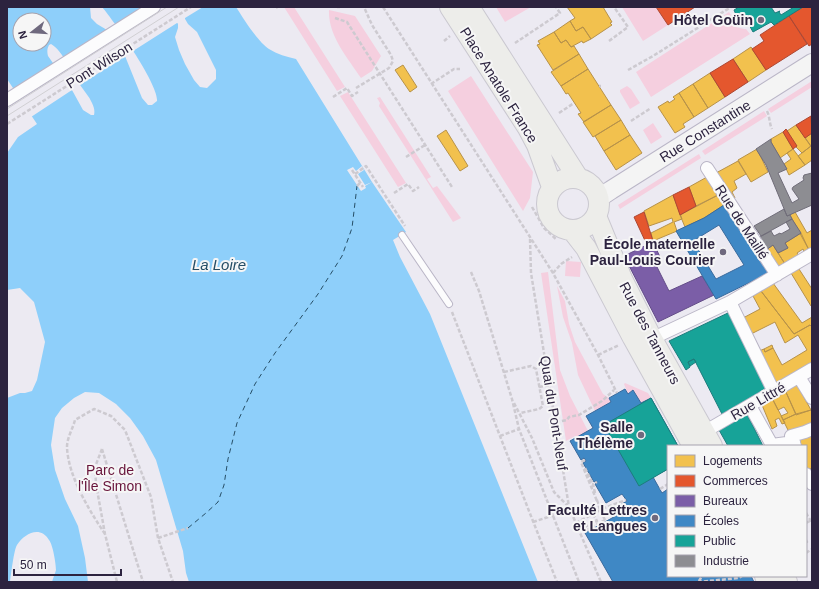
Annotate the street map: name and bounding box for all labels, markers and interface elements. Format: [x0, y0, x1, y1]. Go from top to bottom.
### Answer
north arrow [12, 12, 52, 52]
place label: Hôtel Goüin [674, 12, 753, 28]
marker: Hôtel Goüin [756, 15, 766, 25]
street label: Place Anatole France [457, 24, 541, 146]
text: N [16, 29, 29, 40]
street label: Pont Wilson [63, 38, 135, 92]
street label: Rue Constantine [657, 96, 754, 165]
street label: Rue de Maillé [712, 182, 772, 262]
place label: École maternelle Paul-Louis Courier [590, 236, 716, 268]
marker: École maternelle Paul-Louis Courier [718, 247, 728, 257]
water label: La Loire [192, 256, 246, 273]
street label: Rue des Tanneurs [616, 279, 684, 387]
street label: Quai du Pont-Neuf [537, 354, 571, 472]
street label: Rue Littré [728, 379, 788, 423]
place label: Salle Thélème [576, 419, 633, 451]
marker: Salle Thélème [636, 430, 646, 440]
legend [667, 445, 807, 577]
text: Logements [703, 454, 762, 468]
park label: Parc de l'Île Simon [78, 462, 142, 494]
text: Commerces [703, 474, 768, 488]
text: Bureaux [703, 494, 748, 508]
place label: Faculté Lettres et Langues [547, 502, 647, 534]
marker: Faculté Lettres et Langues [650, 513, 660, 523]
text: Écoles [703, 513, 739, 528]
text: Public [703, 534, 736, 548]
scale bar [14, 551, 121, 577]
text: Industrie [703, 554, 749, 568]
text: 50 m [20, 558, 47, 572]

